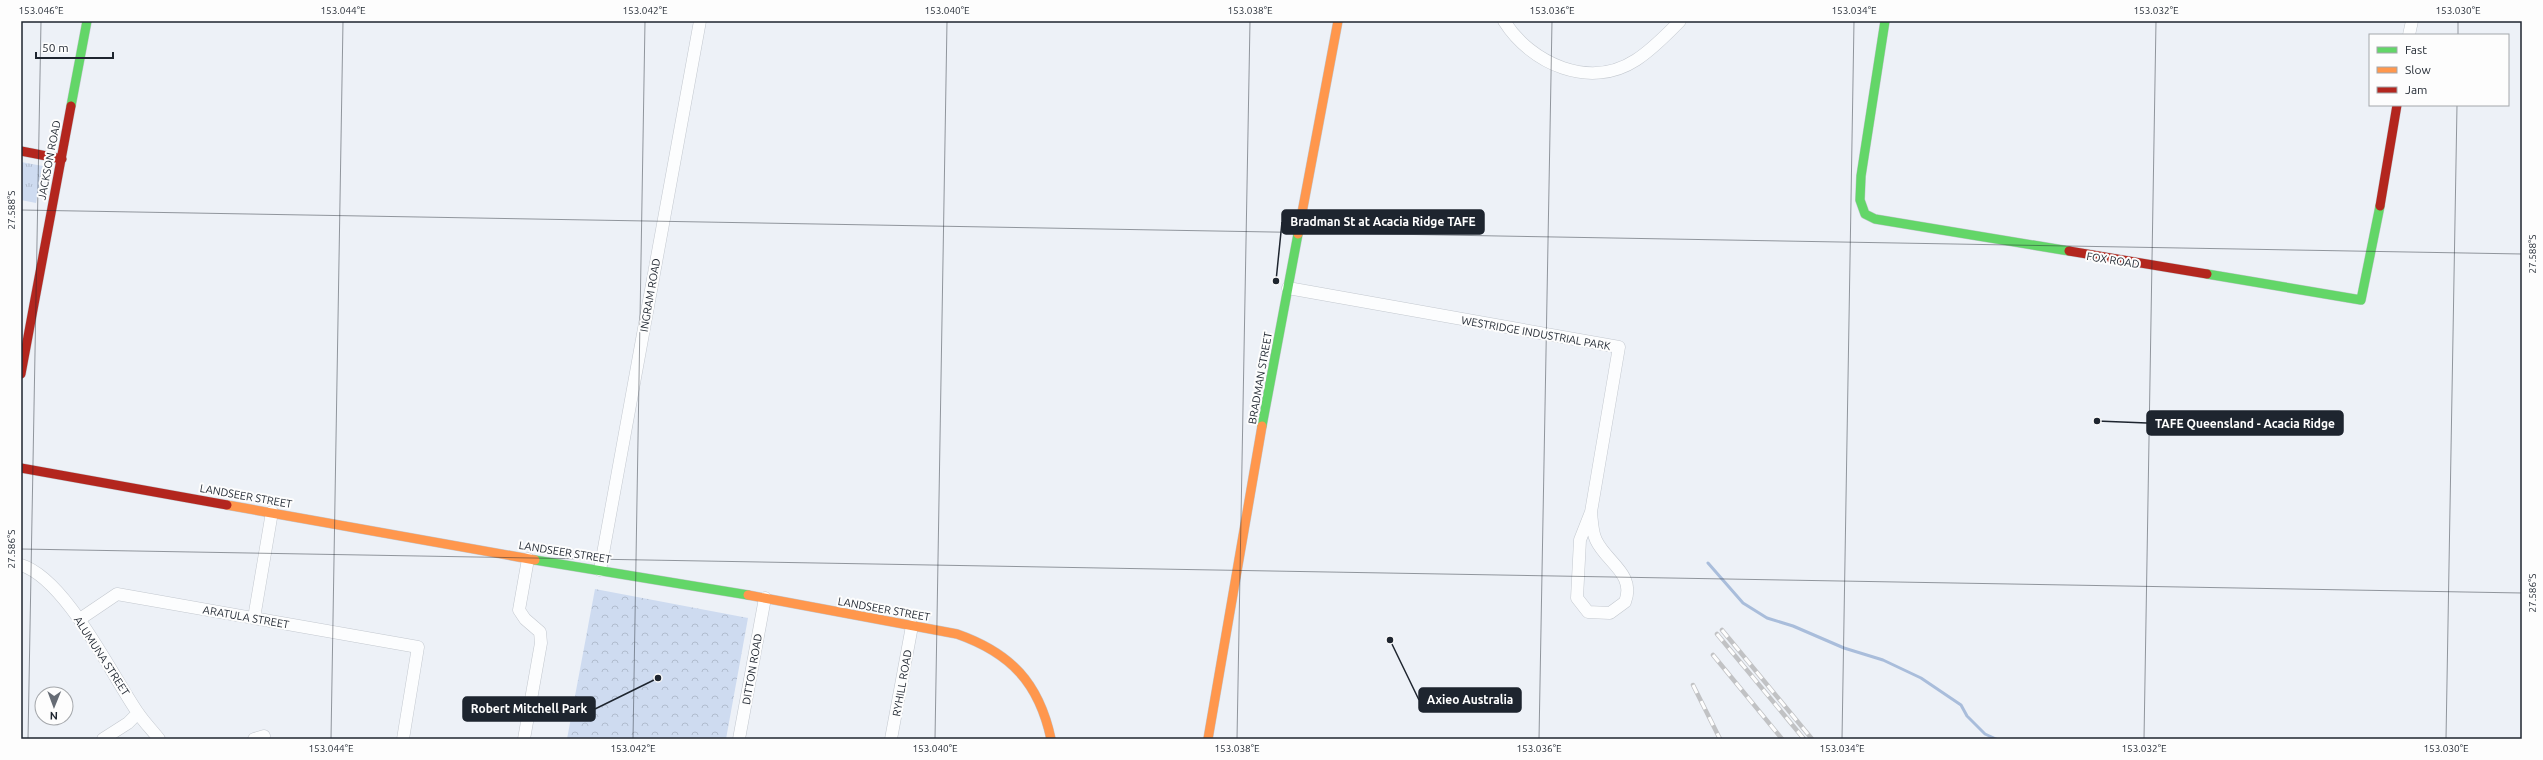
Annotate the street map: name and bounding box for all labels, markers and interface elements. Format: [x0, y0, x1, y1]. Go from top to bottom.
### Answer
text: 153.046°E [18, 5, 64, 16]
text: 153.044°E [320, 5, 366, 16]
text: 153.042°E [622, 5, 668, 16]
text: 153.040°E [924, 5, 970, 16]
text: 153.038°E [1227, 5, 1273, 16]
text: 153.036°E [1529, 5, 1575, 16]
text: 153.034°E [1831, 5, 1877, 16]
text: 153.032°E [2133, 5, 2179, 16]
text: 153.030°E [2435, 5, 2481, 16]
scale bar [36, 34, 113, 60]
legend [2369, 34, 2509, 106]
text: 50 m [42, 41, 69, 54]
text: Fast [2405, 43, 2427, 56]
text: Slow [2405, 63, 2431, 76]
text: Jam [2405, 83, 2427, 96]
street label: JACKSON ROAD [35, 119, 63, 201]
text: 27.588°S [6, 190, 17, 230]
callout: Bradman St at Acacia Ridge TAFE [1282, 210, 1484, 234]
text: Bradman St at Acacia Ridge TAFE [1290, 215, 1476, 228]
text: 27.588°S [2527, 234, 2538, 274]
street label: FOX ROAD [2086, 250, 2141, 270]
street label: INGRAM ROAD [638, 257, 662, 333]
street label: WESTRIDGE INDUSTRIAL PARK [1460, 314, 1612, 352]
street label: BRADMAN STREET [1246, 331, 1274, 425]
callout: TAFE Queensland - Acacia Ridge [2147, 411, 2343, 435]
text: TAFE Queensland - Acacia Ridge [2155, 417, 2335, 430]
street label: LANDSEER STREET [199, 482, 293, 510]
text: 27.586°S [6, 529, 17, 569]
street label: LANDSEER STREET [518, 539, 612, 565]
text: 27.586°S [2527, 573, 2538, 613]
street label: LANDSEER STREET [837, 595, 931, 623]
street label: ARATULA STREET [202, 604, 290, 630]
street label: ALUMUNA STREET [72, 614, 132, 698]
street label: DITTON ROAD [740, 632, 764, 705]
street label: RYHILL ROAD [890, 648, 914, 717]
north arrow [34, 686, 74, 726]
callout: Axieo Australia [1419, 688, 1521, 712]
text: Axieo Australia [1427, 693, 1513, 706]
callout: Robert Mitchell Park [463, 697, 595, 721]
text: Robert Mitchell Park [471, 702, 587, 715]
text: N [50, 710, 58, 722]
text: 153.044°E [308, 743, 354, 754]
text: 153.042°E [610, 743, 656, 754]
text: 153.040°E [912, 743, 958, 754]
text: 153.038°E [1214, 743, 1260, 754]
text: 153.036°E [1516, 743, 1562, 754]
text: 153.034°E [1819, 743, 1865, 754]
text: 153.032°E [2121, 743, 2167, 754]
text: 153.030°E [2423, 743, 2469, 754]

